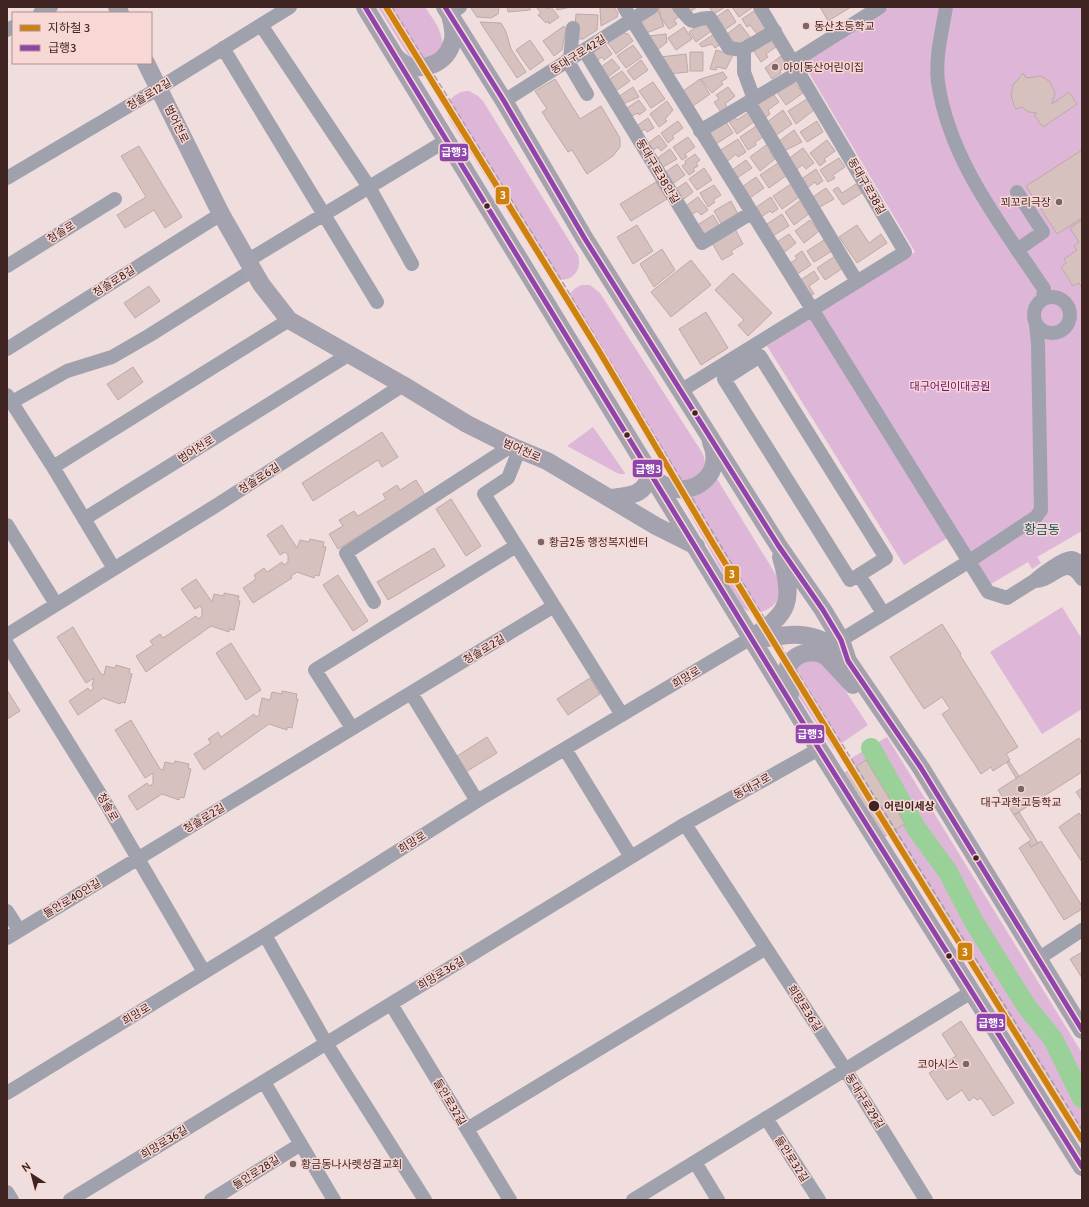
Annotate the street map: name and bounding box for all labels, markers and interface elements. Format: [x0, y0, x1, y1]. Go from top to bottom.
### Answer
legend [12, 12, 152, 64]
place label: 동산초등학교 [814, 19, 875, 33]
text: 지하철 3 [48, 20, 90, 35]
marker: 동산초등학교 [801, 21, 811, 31]
street label: 동대구로42길 [548, 31, 608, 77]
text: 급행3 [48, 40, 77, 55]
place label: 아이동산어린이집 [783, 60, 864, 74]
marker: 아이동산어린이집 [770, 62, 780, 72]
street label: 청솔로12길 [124, 75, 174, 113]
street label: 범어천로 [162, 103, 192, 145]
street label: 동대구로38안길 [633, 136, 683, 206]
line badge: 급행3 [439, 143, 469, 162]
text: 급행3 [441, 145, 467, 159]
street label: 동대구로38길 [845, 155, 889, 217]
line badge: 3 [495, 186, 510, 205]
text: 3 [500, 188, 506, 202]
place label: 꾀꼬리극장 [1000, 195, 1051, 209]
marker: 꾀꼬리극장 [1054, 197, 1064, 207]
unlabelled marker [482, 201, 492, 211]
street label: 청솔로 [44, 218, 78, 246]
street label: 청솔로8길 [90, 263, 138, 299]
park label: 대구어린이대공원 [910, 379, 990, 393]
unlabelled marker [690, 408, 700, 418]
unlabelled marker [622, 430, 632, 440]
street label: 범어천로 [175, 432, 217, 466]
street label: 범어천로 [501, 435, 543, 465]
street label: 청솔로6길 [236, 459, 282, 497]
line badge: 급행3 [632, 459, 663, 478]
text: 급행3 [635, 462, 661, 476]
district label: 황금동 [1024, 521, 1060, 537]
place label: 황금2동 행정복지센터 [549, 535, 648, 549]
marker: 황금2동 행정복지센터 [536, 537, 546, 547]
line badge: 3 [724, 565, 740, 584]
text: 3 [729, 567, 735, 581]
street label: 청솔로2길 [461, 631, 507, 667]
street label: 희망로 [669, 663, 703, 691]
line badge: 급행3 [795, 724, 825, 744]
text: 급행3 [797, 727, 823, 741]
street label: 동대구로 [731, 770, 773, 802]
marker: 대구과학고등학교 [1016, 784, 1026, 794]
street label: 청솔로 [94, 790, 122, 824]
place label: 대구과학고등학교 [981, 795, 1061, 809]
marker: 어린이세상 [867, 799, 881, 813]
place label: 어린이세상 [884, 799, 935, 813]
street label: 청솔로2길 [181, 800, 227, 836]
street label: 희망로 [395, 828, 429, 856]
unlabelled marker [971, 853, 981, 863]
street label: 들안로40안길 [41, 875, 103, 921]
line badge: 3 [957, 942, 973, 961]
text: 3 [962, 945, 968, 959]
unlabelled marker [944, 951, 954, 961]
street label: 희망로36길 [415, 953, 467, 993]
street label: 희망로36길 [785, 982, 825, 1034]
street label: 희망로 [119, 1000, 153, 1028]
line badge: 급행3 [976, 1013, 1006, 1032]
text: 급행3 [978, 1016, 1004, 1030]
place label: 코아시스 [918, 1057, 958, 1071]
marker: 코아시스 [961, 1059, 971, 1069]
street label: 동대구로29길 [842, 1071, 888, 1131]
street label: 들안로32길 [431, 1076, 469, 1128]
street label: 희망로36길 [138, 1122, 190, 1162]
street label: 들안로32길 [772, 1133, 812, 1185]
street label: 들안로28길 [230, 1152, 282, 1192]
north arrow [12, 1155, 52, 1195]
place label: 황금동나사렛성결교회 [301, 1157, 402, 1171]
text: N [19, 1159, 33, 1175]
marker: 황금동나사렛성결교회 [288, 1159, 298, 1169]

